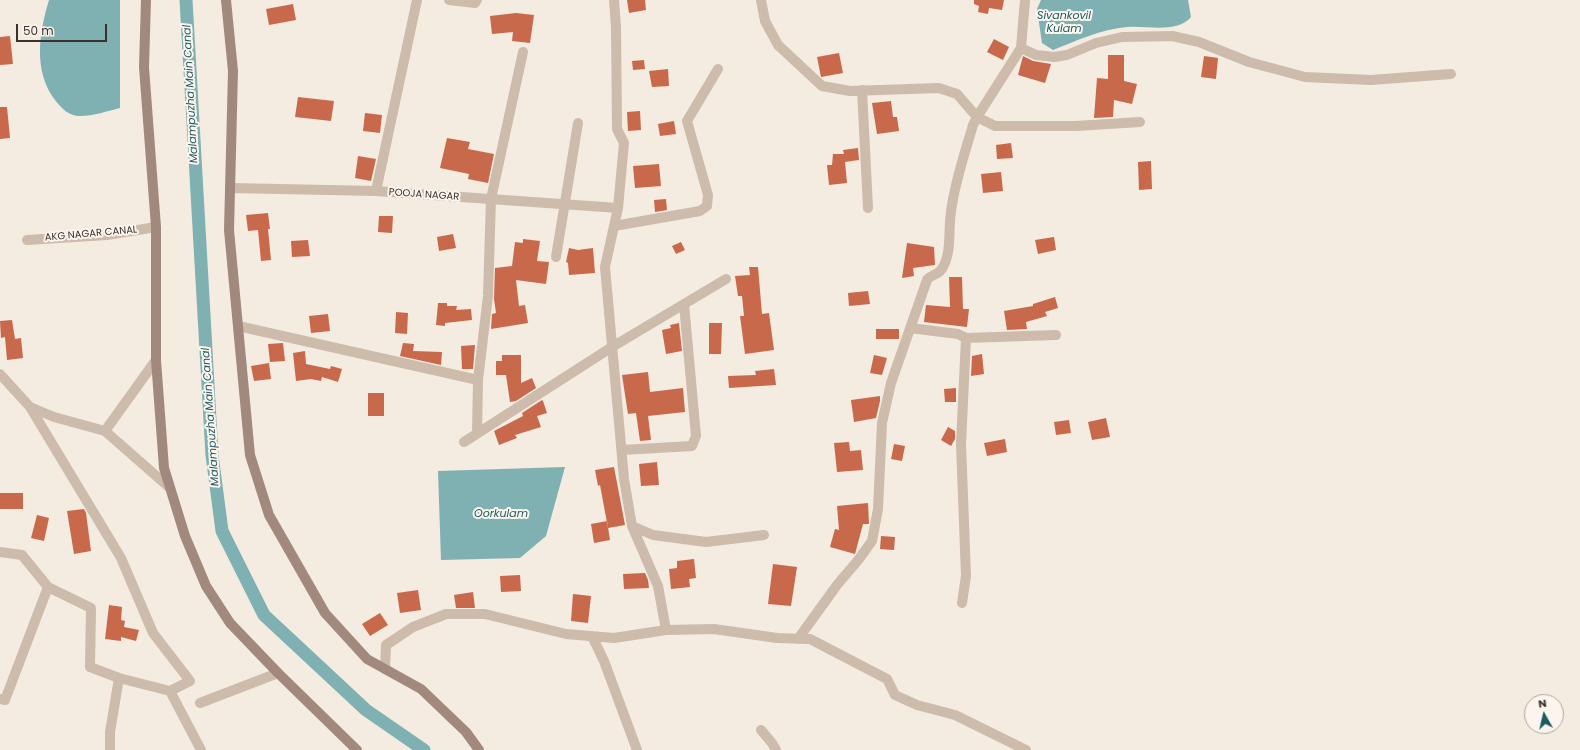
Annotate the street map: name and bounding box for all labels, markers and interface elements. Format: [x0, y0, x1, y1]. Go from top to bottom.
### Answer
water label: Sivankovil Kulam [1037, 9, 1091, 35]
scale bar [18, 16, 109, 42]
text: 50 m [23, 22, 54, 39]
water label: Malampuzha Main Canal [181, 24, 201, 164]
street label: POOJA NAGAR [388, 187, 460, 203]
street label: AKG NAGAR CANAL [44, 224, 138, 244]
water label: Malampuzha Main Canal [200, 347, 222, 487]
water label: Oorkulam [474, 507, 528, 521]
north arrow [1524, 694, 1564, 734]
text: N [1537, 695, 1548, 712]

